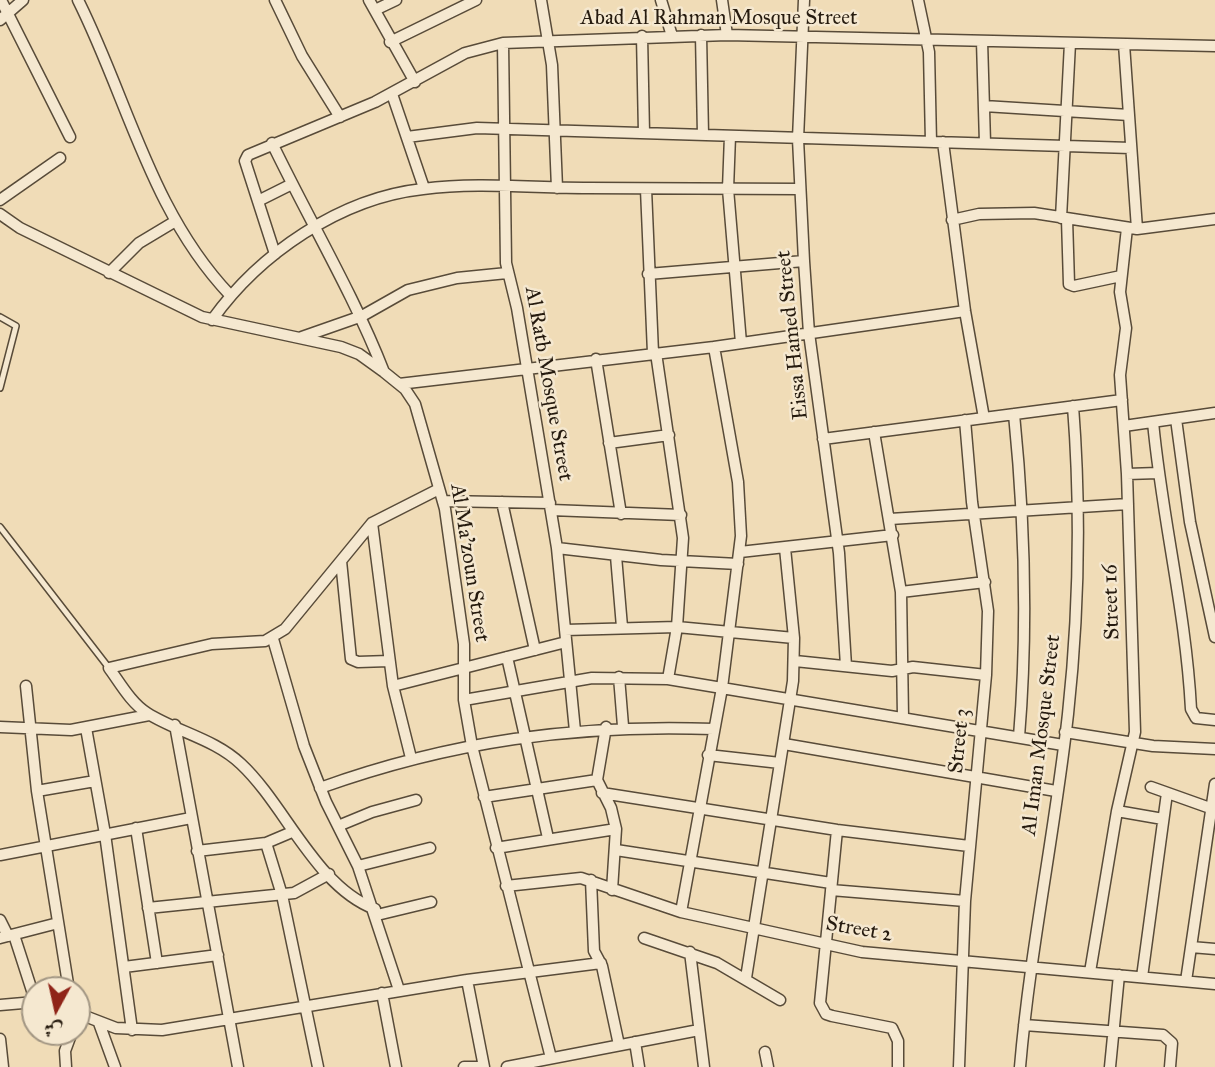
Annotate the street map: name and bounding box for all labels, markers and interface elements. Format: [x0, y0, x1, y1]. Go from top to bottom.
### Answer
street label: Abad Al Rahman Mosque Street [581, 6, 857, 32]
street label: Eissa Hamed Street [772, 249, 814, 421]
street label: Al Ratb Mosque Street [519, 285, 577, 483]
street label: Al Ma'zoun Street [444, 482, 494, 644]
street label: Street 16 [1098, 564, 1126, 640]
street label: Al Iman Mosque Street [1017, 633, 1067, 837]
street label: Street 3 [944, 707, 976, 775]
street label: Street 2 [824, 912, 894, 948]
north arrow [21, 976, 91, 1046]
text: ش [42, 1018, 64, 1043]

